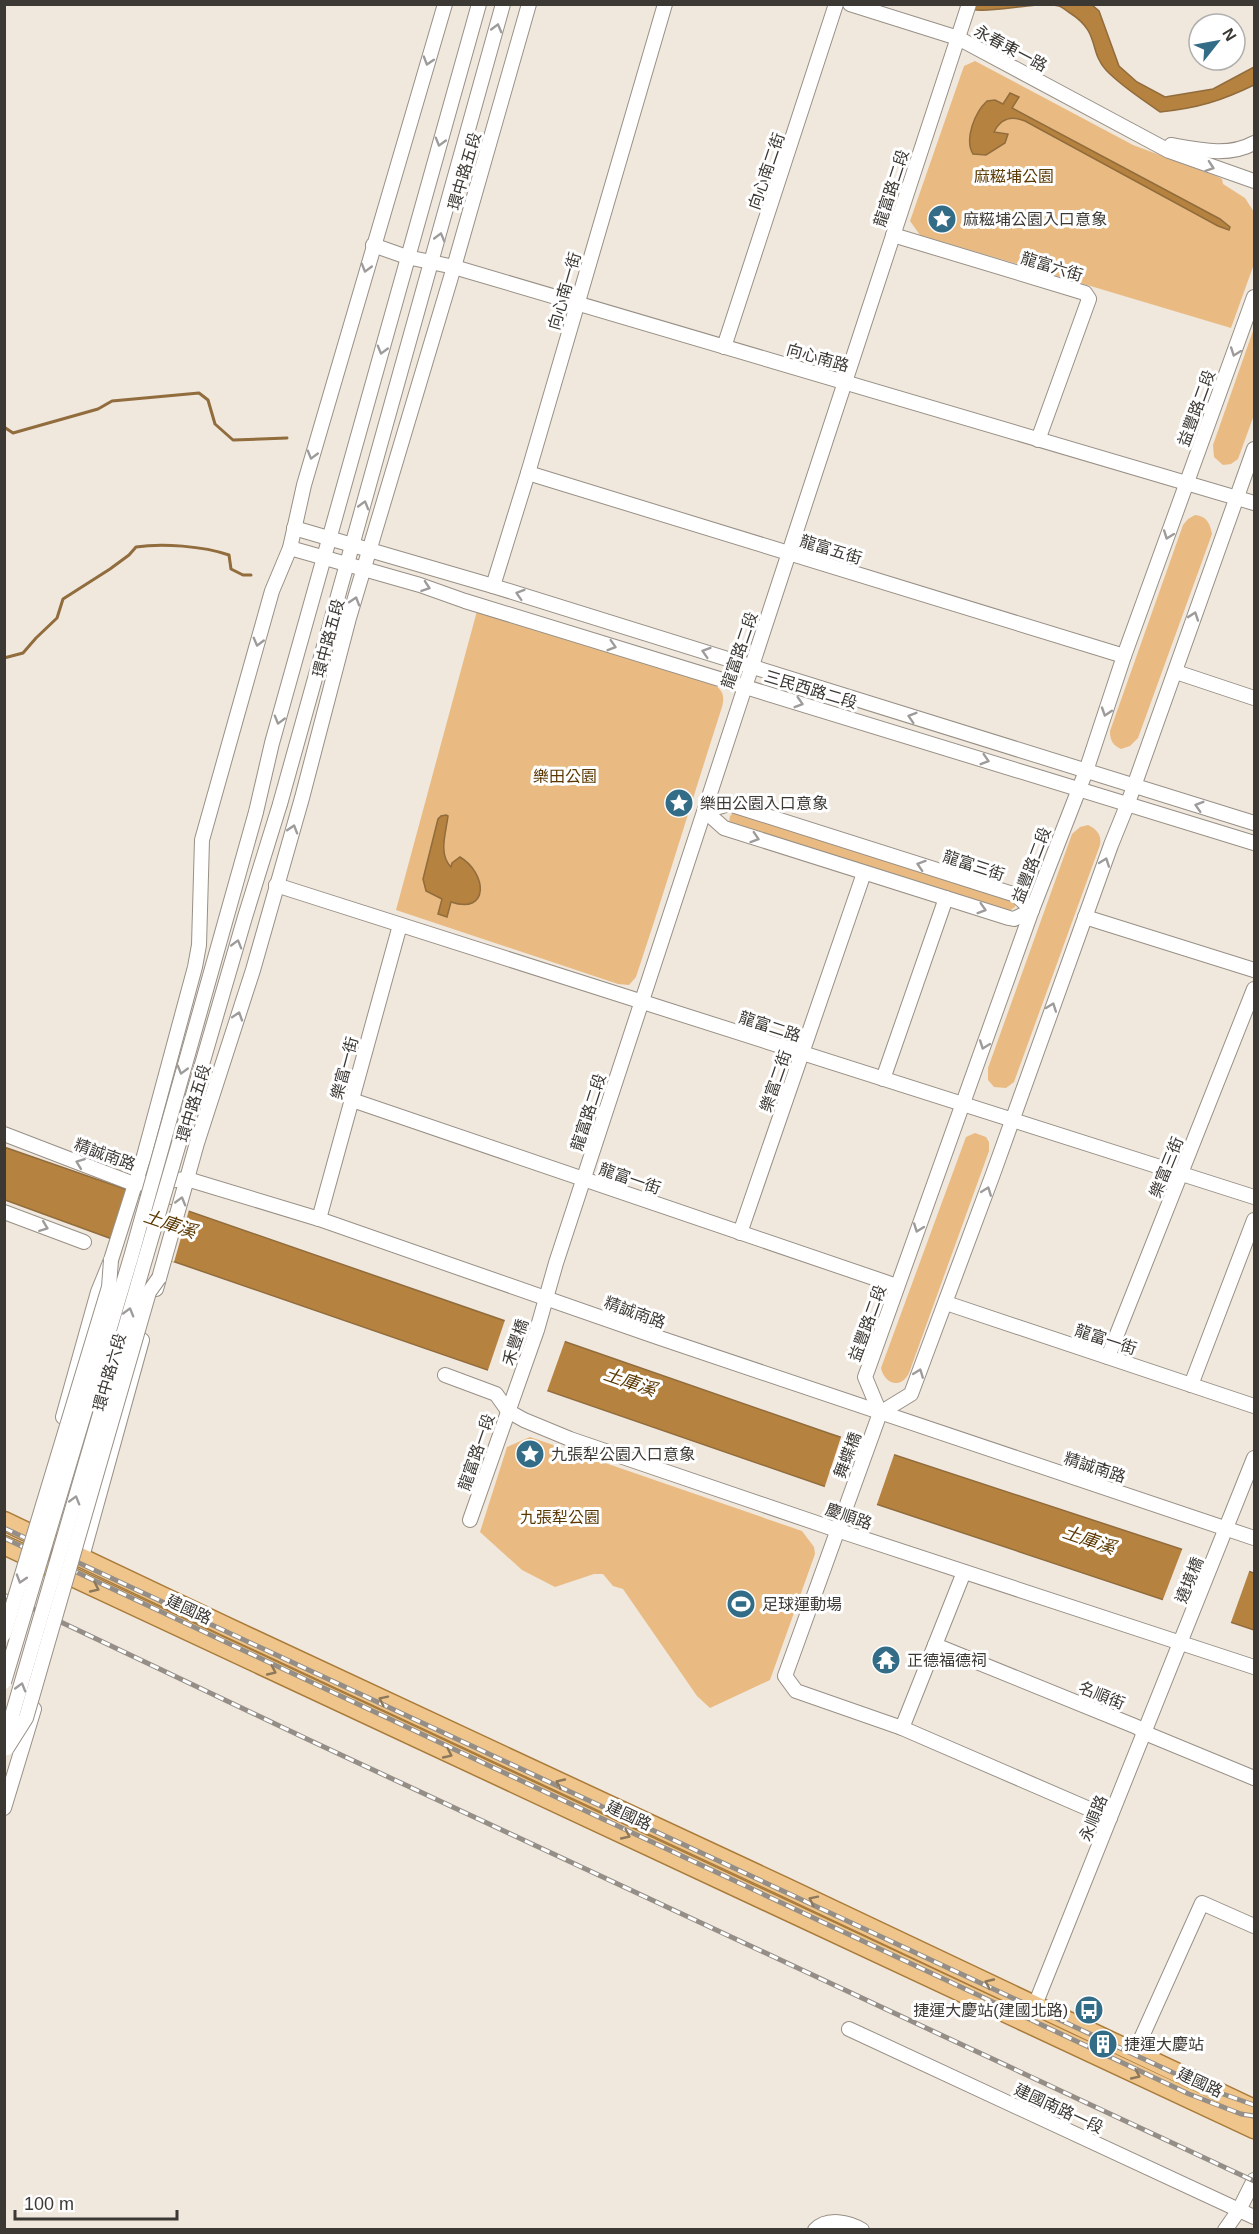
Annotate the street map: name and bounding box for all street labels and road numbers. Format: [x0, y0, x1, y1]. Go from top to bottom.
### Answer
street label: 永春東一路 [971, 22, 1050, 75]
street label: 環中路五段 [445, 130, 484, 212]
street label: 向心南二街 [745, 131, 788, 212]
street label: 龍富路二段 [871, 147, 912, 229]
street label: 龍富六街 [1019, 249, 1085, 284]
street label: 向心南一街 [545, 250, 584, 332]
street label: 向心南路 [785, 340, 851, 374]
street label: 益豐路二段 [1175, 368, 1218, 449]
street label: 龍富五街 [798, 532, 864, 567]
street label: 環中路五段 [310, 597, 347, 679]
street label: 龍富路二段 [718, 610, 761, 691]
street label: 三民西路二段 [762, 667, 859, 712]
street label: 益豐路二段 [1009, 825, 1054, 906]
street label: 龍富三街 [941, 848, 1007, 883]
street label: 龍富二路 [737, 1009, 803, 1044]
street label: 樂富一街 [328, 1035, 361, 1101]
street label: 樂富二街 [757, 1048, 794, 1114]
street label: 環中路五段 [174, 1062, 213, 1144]
street label: 龍富路二段 [568, 1071, 609, 1153]
street label: 樂富三街 [1147, 1134, 1186, 1200]
street label: 精誠南路 [72, 1136, 138, 1173]
street label: 龍富一街 [597, 1160, 663, 1197]
street label: 益豐路二段 [846, 1283, 889, 1364]
street label: 精誠南路 [602, 1294, 668, 1331]
street label: 禾豐橋 [500, 1317, 531, 1368]
street label: 龍富一街 [1073, 1322, 1139, 1357]
street label: 環中路六段 [90, 1331, 129, 1413]
street label: 龍富路一段 [455, 1412, 498, 1493]
street label: 舞蝶橋 [831, 1430, 864, 1481]
street label: 精誠南路 [1062, 1450, 1128, 1485]
street label: 慶順路 [823, 1500, 875, 1532]
street label: 遶境橋 [1173, 1555, 1206, 1606]
street label: 建國路 [163, 1592, 214, 1627]
street label: 名順街 [1076, 1679, 1127, 1712]
street label: 永順路 [1077, 1793, 1110, 1844]
street label: 建國路 [603, 1798, 654, 1833]
street label: 建國路 [1174, 2065, 1225, 2100]
street label: 建國南路一段 [1012, 2080, 1106, 2136]

